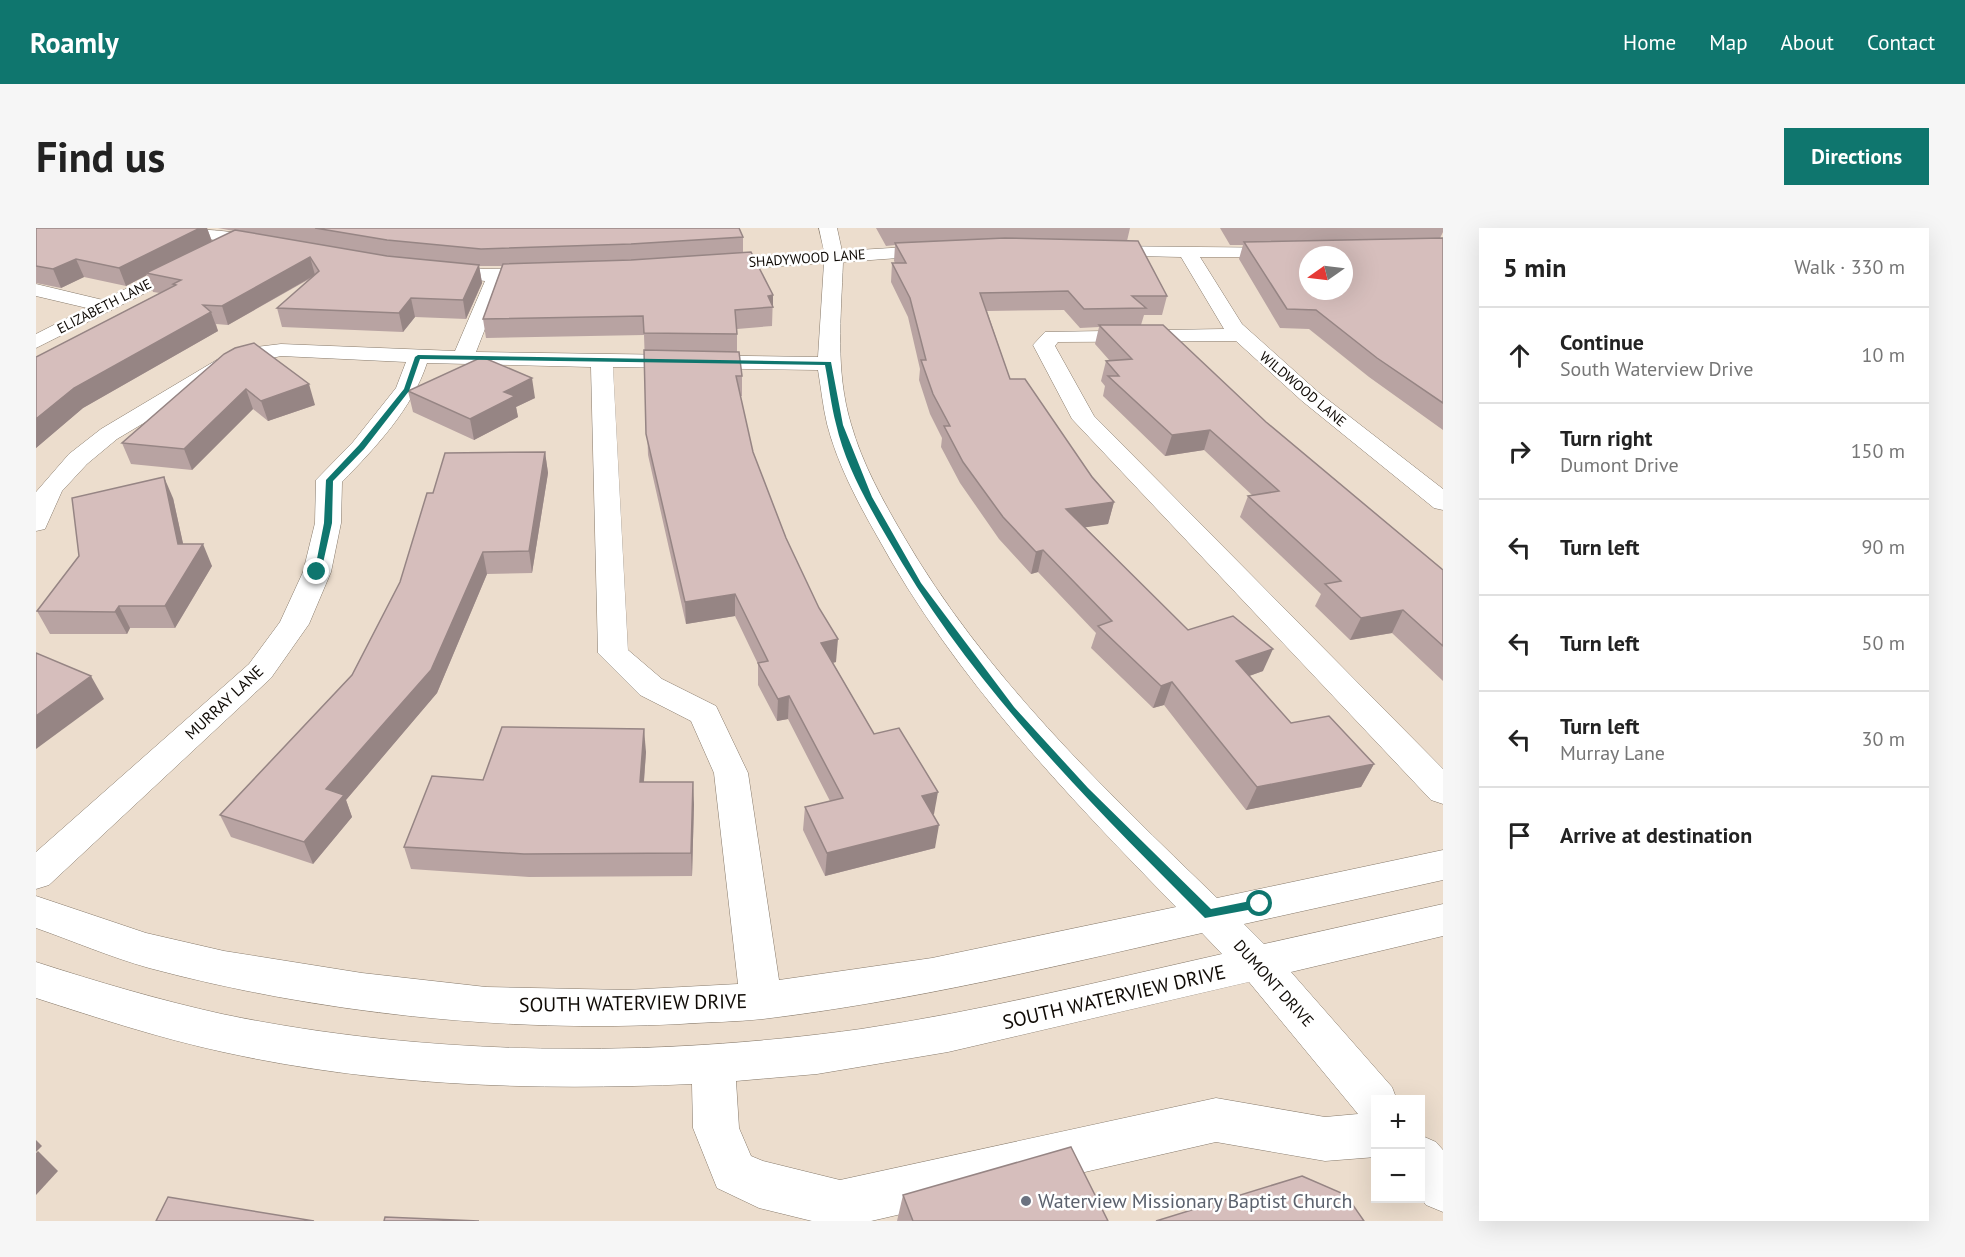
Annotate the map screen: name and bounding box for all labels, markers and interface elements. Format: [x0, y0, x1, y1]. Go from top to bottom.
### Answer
text: Roamly [30, 24, 119, 61]
text: Home [1623, 29, 1676, 56]
text: Map [1709, 29, 1748, 56]
text: About [1781, 29, 1834, 56]
text: Contact [1867, 29, 1935, 56]
button: Directions [1784, 128, 1929, 185]
text: Find us [36, 129, 165, 184]
street label: SHADYWOOD LANE [748, 245, 866, 271]
north arrow [1299, 246, 1353, 300]
text: 5 min [1503, 251, 1566, 284]
text: Walk · 330 m [1794, 254, 1905, 280]
street label: ELIZABETH LANE [54, 275, 154, 337]
text: Continue [1560, 328, 1644, 356]
icon: ahead [1503, 339, 1536, 372]
text: 10 m [1862, 342, 1905, 368]
street label: WILDWOOD LANE [1256, 348, 1350, 430]
text: South Waterview Drive [1560, 356, 1753, 382]
text: Turn right [1560, 424, 1652, 452]
icon: right [1503, 435, 1536, 468]
text: 150 m [1851, 438, 1905, 464]
text: Dumont Drive [1560, 452, 1679, 478]
icon: left [1503, 531, 1536, 564]
text: Turn left [1560, 533, 1640, 561]
text: 90 m [1862, 534, 1905, 560]
route end [303, 558, 329, 584]
icon: left [1503, 627, 1536, 660]
text: Turn left [1560, 629, 1640, 657]
text: 50 m [1862, 630, 1905, 656]
street label: MURRAY LANE [181, 661, 267, 743]
text: Turn left [1560, 712, 1640, 740]
icon: left [1503, 723, 1536, 756]
text: 30 m [1862, 726, 1905, 752]
text: Murray Lane [1560, 740, 1665, 766]
icon: arrive [1503, 819, 1536, 852]
text: Arrive at destination [1560, 821, 1752, 849]
route start [1246, 890, 1272, 916]
street label: DUMONT DRIVE [1230, 935, 1318, 1031]
street label: SOUTH WATERVIEW DRIVE [1000, 959, 1228, 1035]
street label: SOUTH WATERVIEW DRIVE [519, 988, 747, 1018]
map controls [1371, 1095, 1425, 1203]
button: + [1371, 1095, 1425, 1149]
button: − [1371, 1149, 1425, 1203]
place label: Waterview Missionary Baptist Church [1038, 1188, 1352, 1214]
marker: Waterview Missionary Baptist Church [1019, 1194, 1033, 1208]

